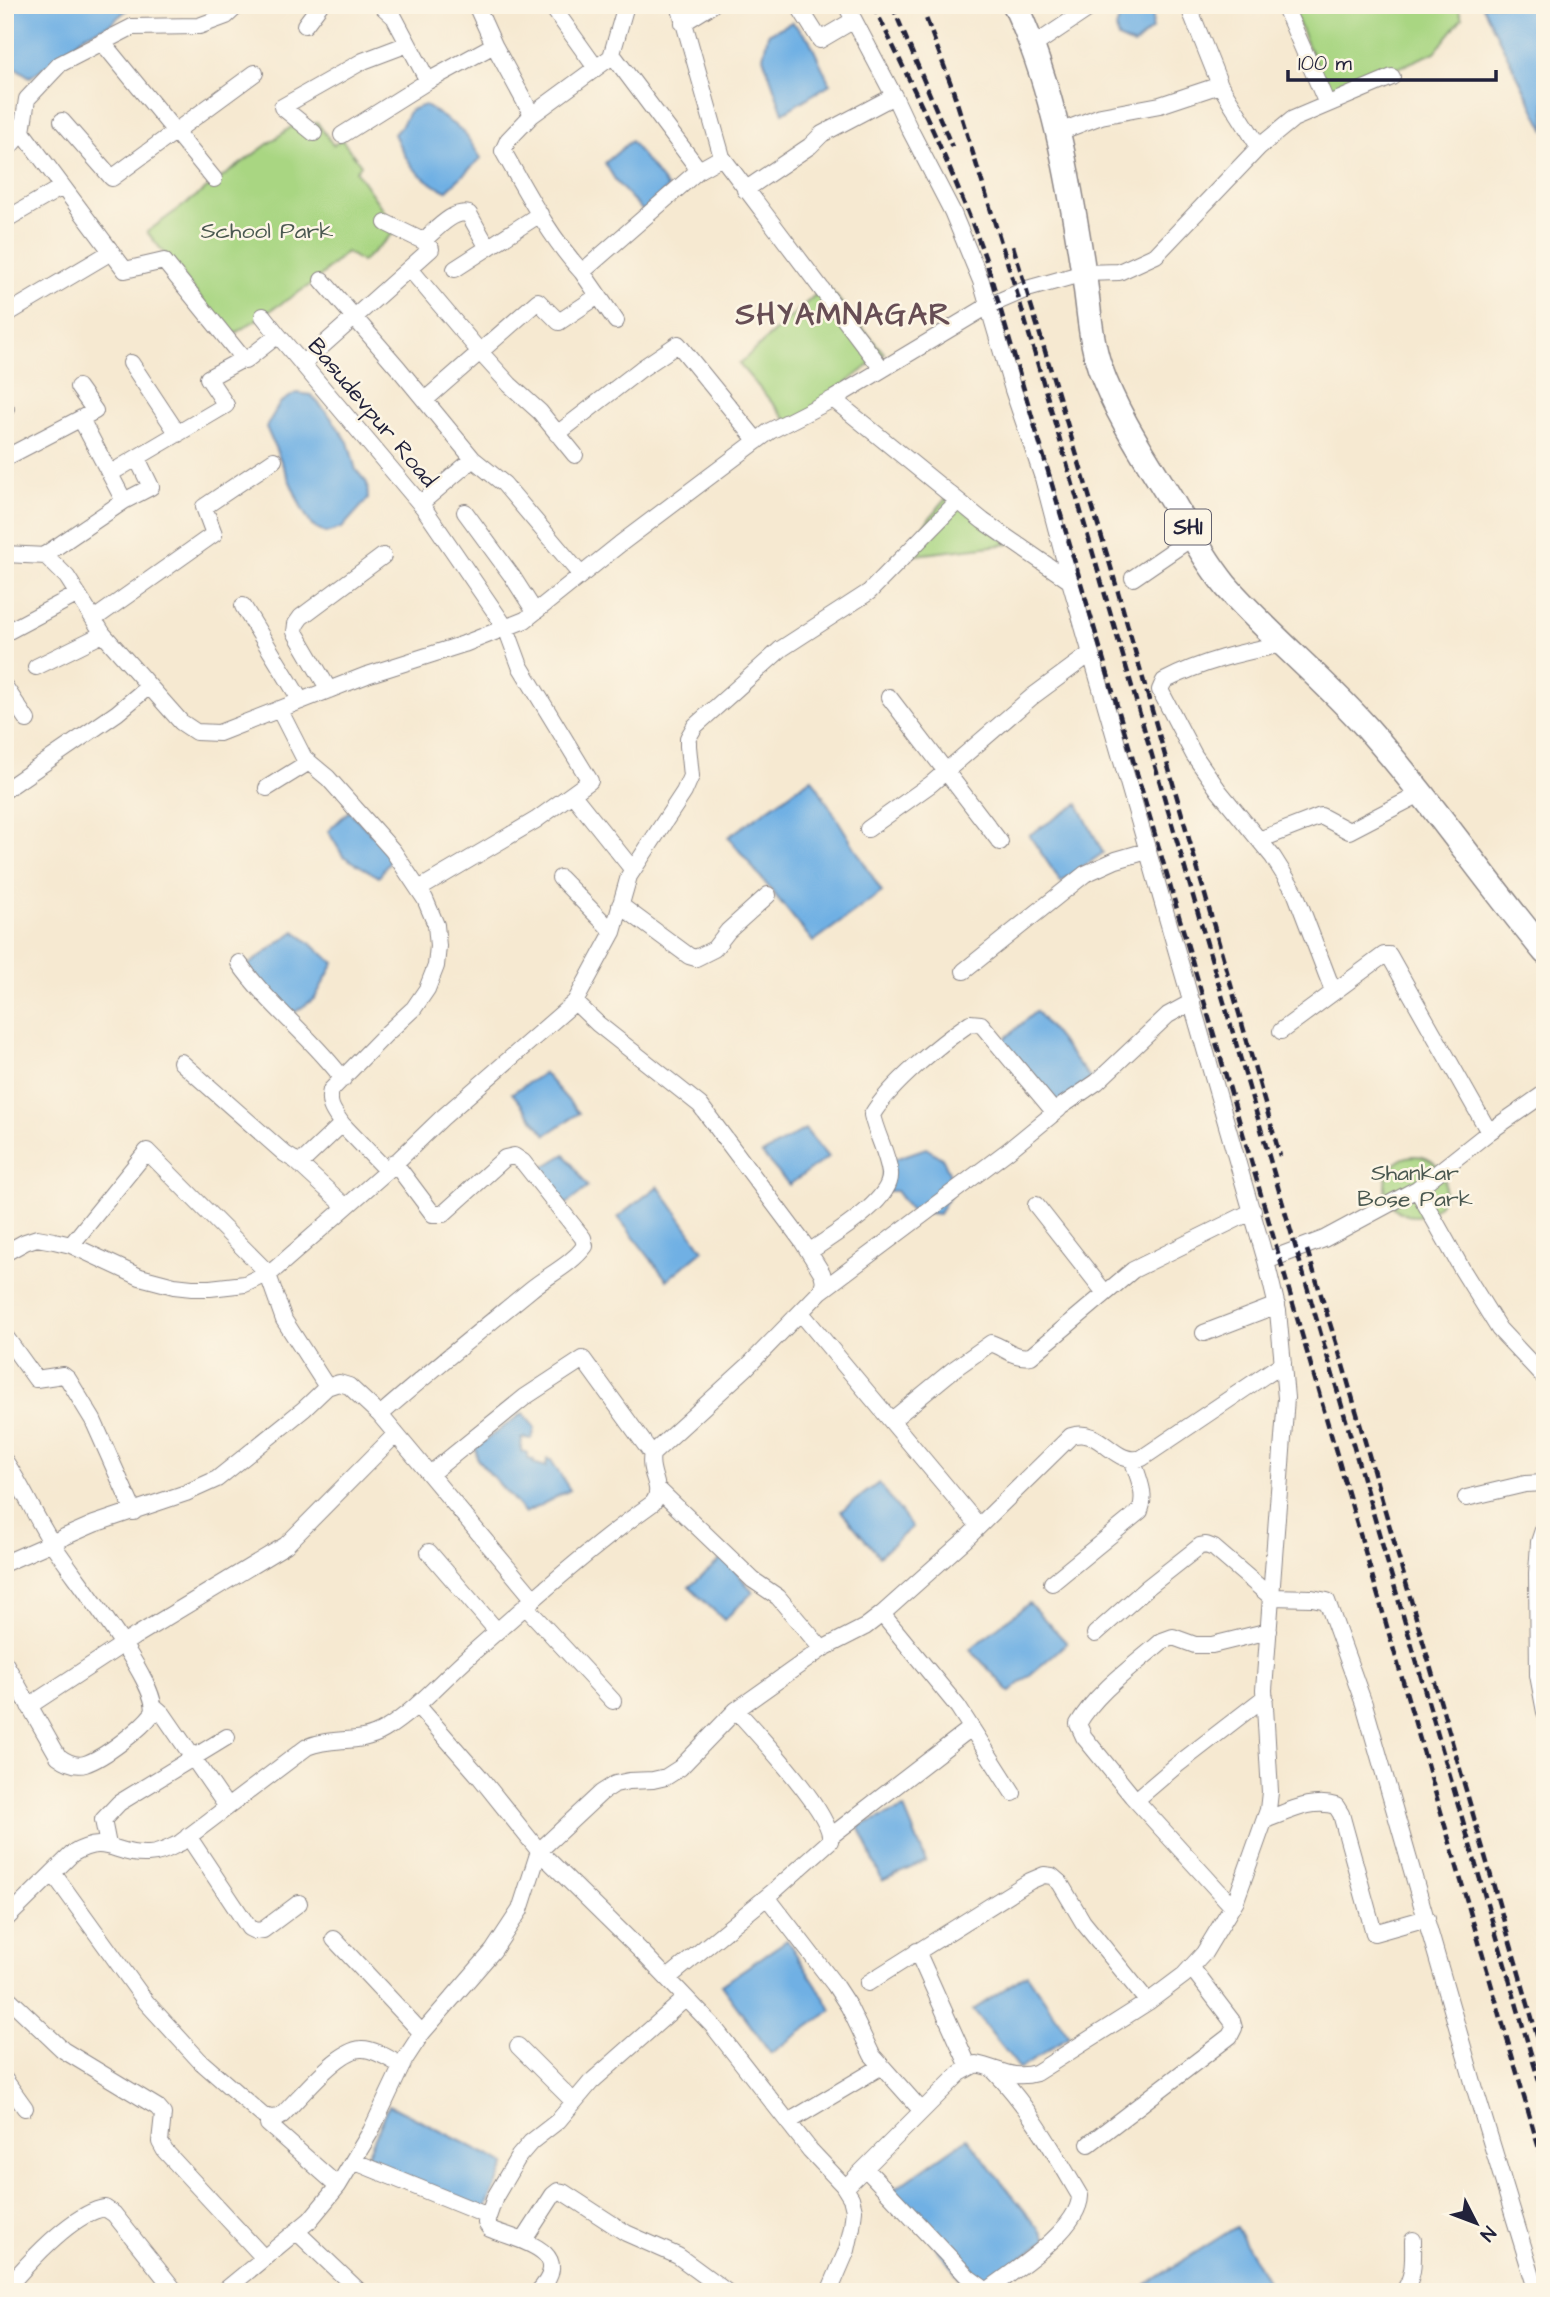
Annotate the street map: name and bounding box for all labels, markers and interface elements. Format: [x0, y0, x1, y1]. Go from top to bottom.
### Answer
scale bar [1288, 38, 1496, 82]
text: 100 m [1298, 49, 1353, 78]
park label: School Park [201, 215, 333, 247]
district label: SHYAMNAGAR [735, 294, 952, 336]
street label: Basudevpur Road [300, 331, 445, 495]
road number: SH1 [1165, 510, 1211, 544]
park label: Shankar Bose Park [1357, 1157, 1473, 1215]
north arrow [1442, 2188, 1512, 2258]
text: N [1473, 2220, 1502, 2247]

